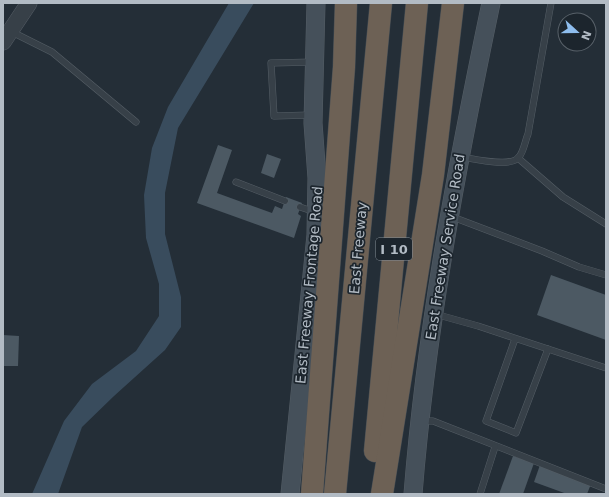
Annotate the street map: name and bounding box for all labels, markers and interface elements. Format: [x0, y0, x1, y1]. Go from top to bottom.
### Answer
north arrow [557, 12, 597, 52]
text: N [578, 29, 594, 42]
street label: East Freeway Service Road [422, 153, 468, 341]
street label: East Freeway Frontage Road [292, 186, 326, 384]
street label: East Freeway [346, 201, 370, 295]
road number: I 10 [376, 238, 412, 260]

